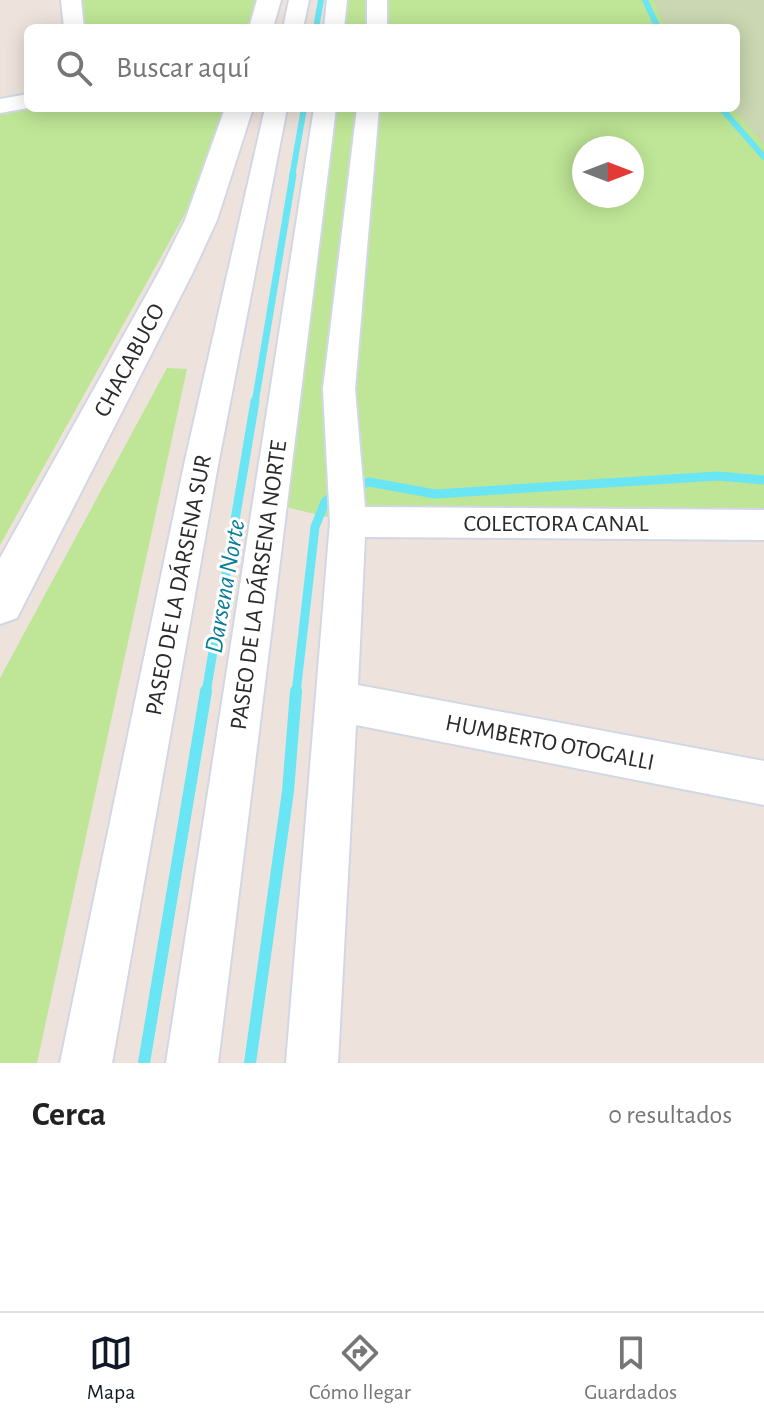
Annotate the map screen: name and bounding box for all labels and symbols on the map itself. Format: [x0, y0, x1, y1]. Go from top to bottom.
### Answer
north arrow [572, 136, 644, 208]
street label: CHACABUCO [90, 300, 170, 421]
street label: PASEO DE LA DÁRSENA NORTE [225, 438, 291, 731]
street label: PASEO DE LA DÁRSENA SUR [140, 453, 216, 717]
street label: COLECTORA CANAL [463, 512, 649, 536]
water label: Darsena Norte [200, 517, 250, 655]
street label: HUMBERTO OTOGALLI [443, 711, 656, 775]

